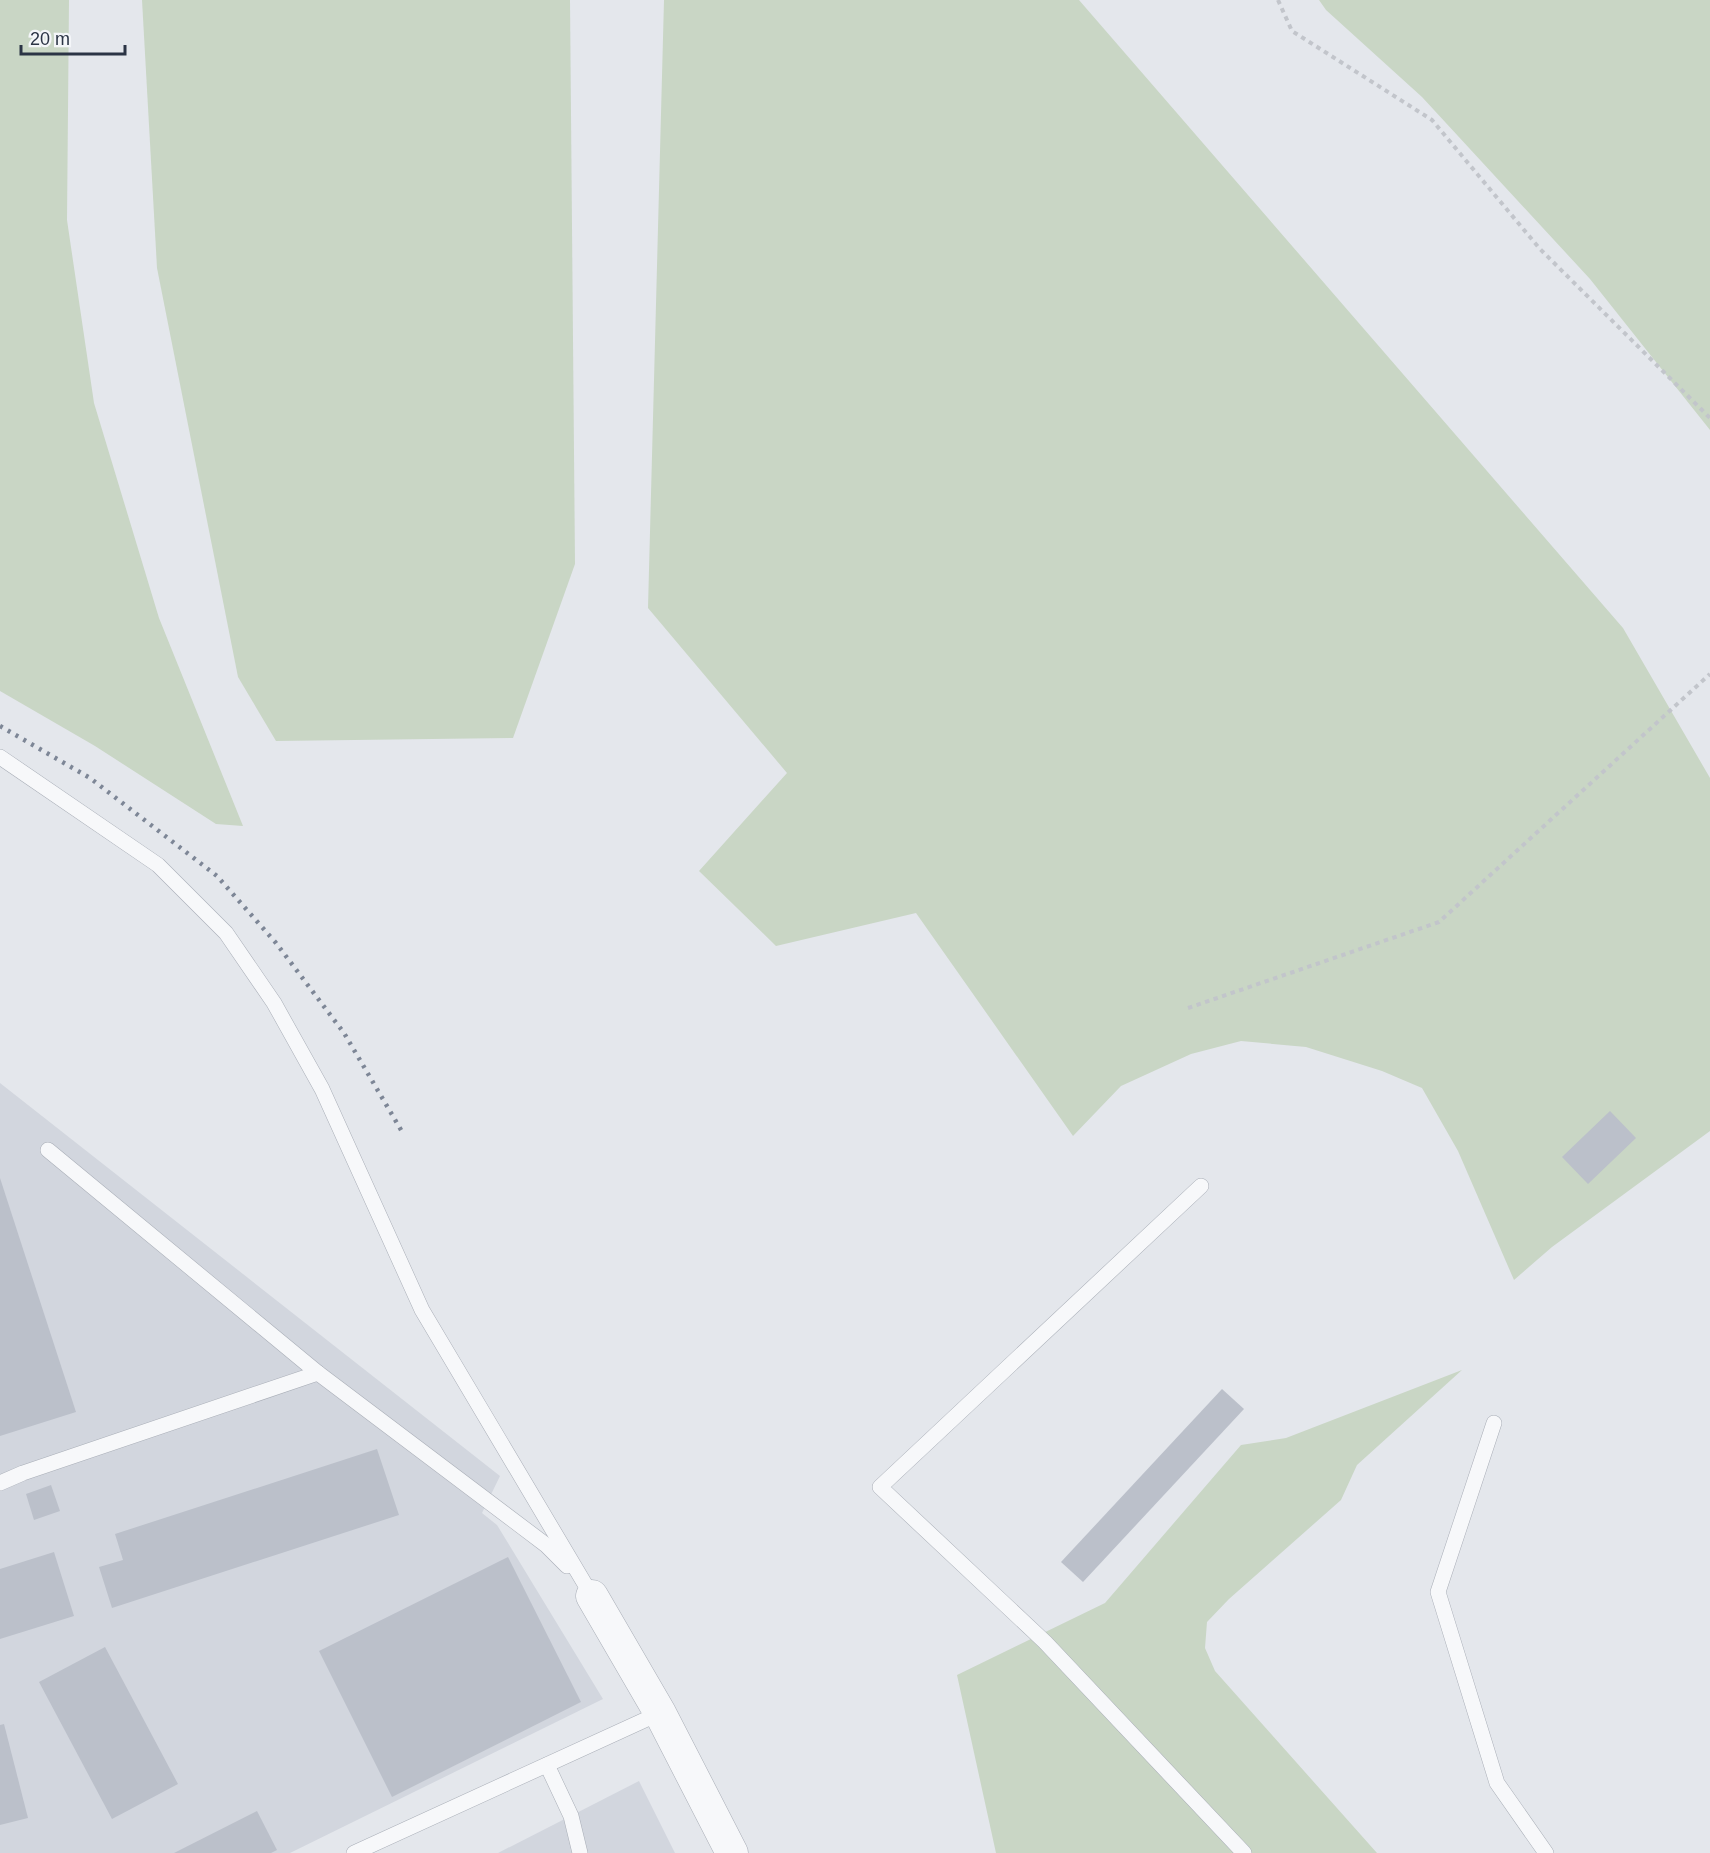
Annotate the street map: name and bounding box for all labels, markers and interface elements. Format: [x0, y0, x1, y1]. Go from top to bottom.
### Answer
scale bar [21, 18, 124, 56]
text: 20 m [30, 29, 70, 49]

